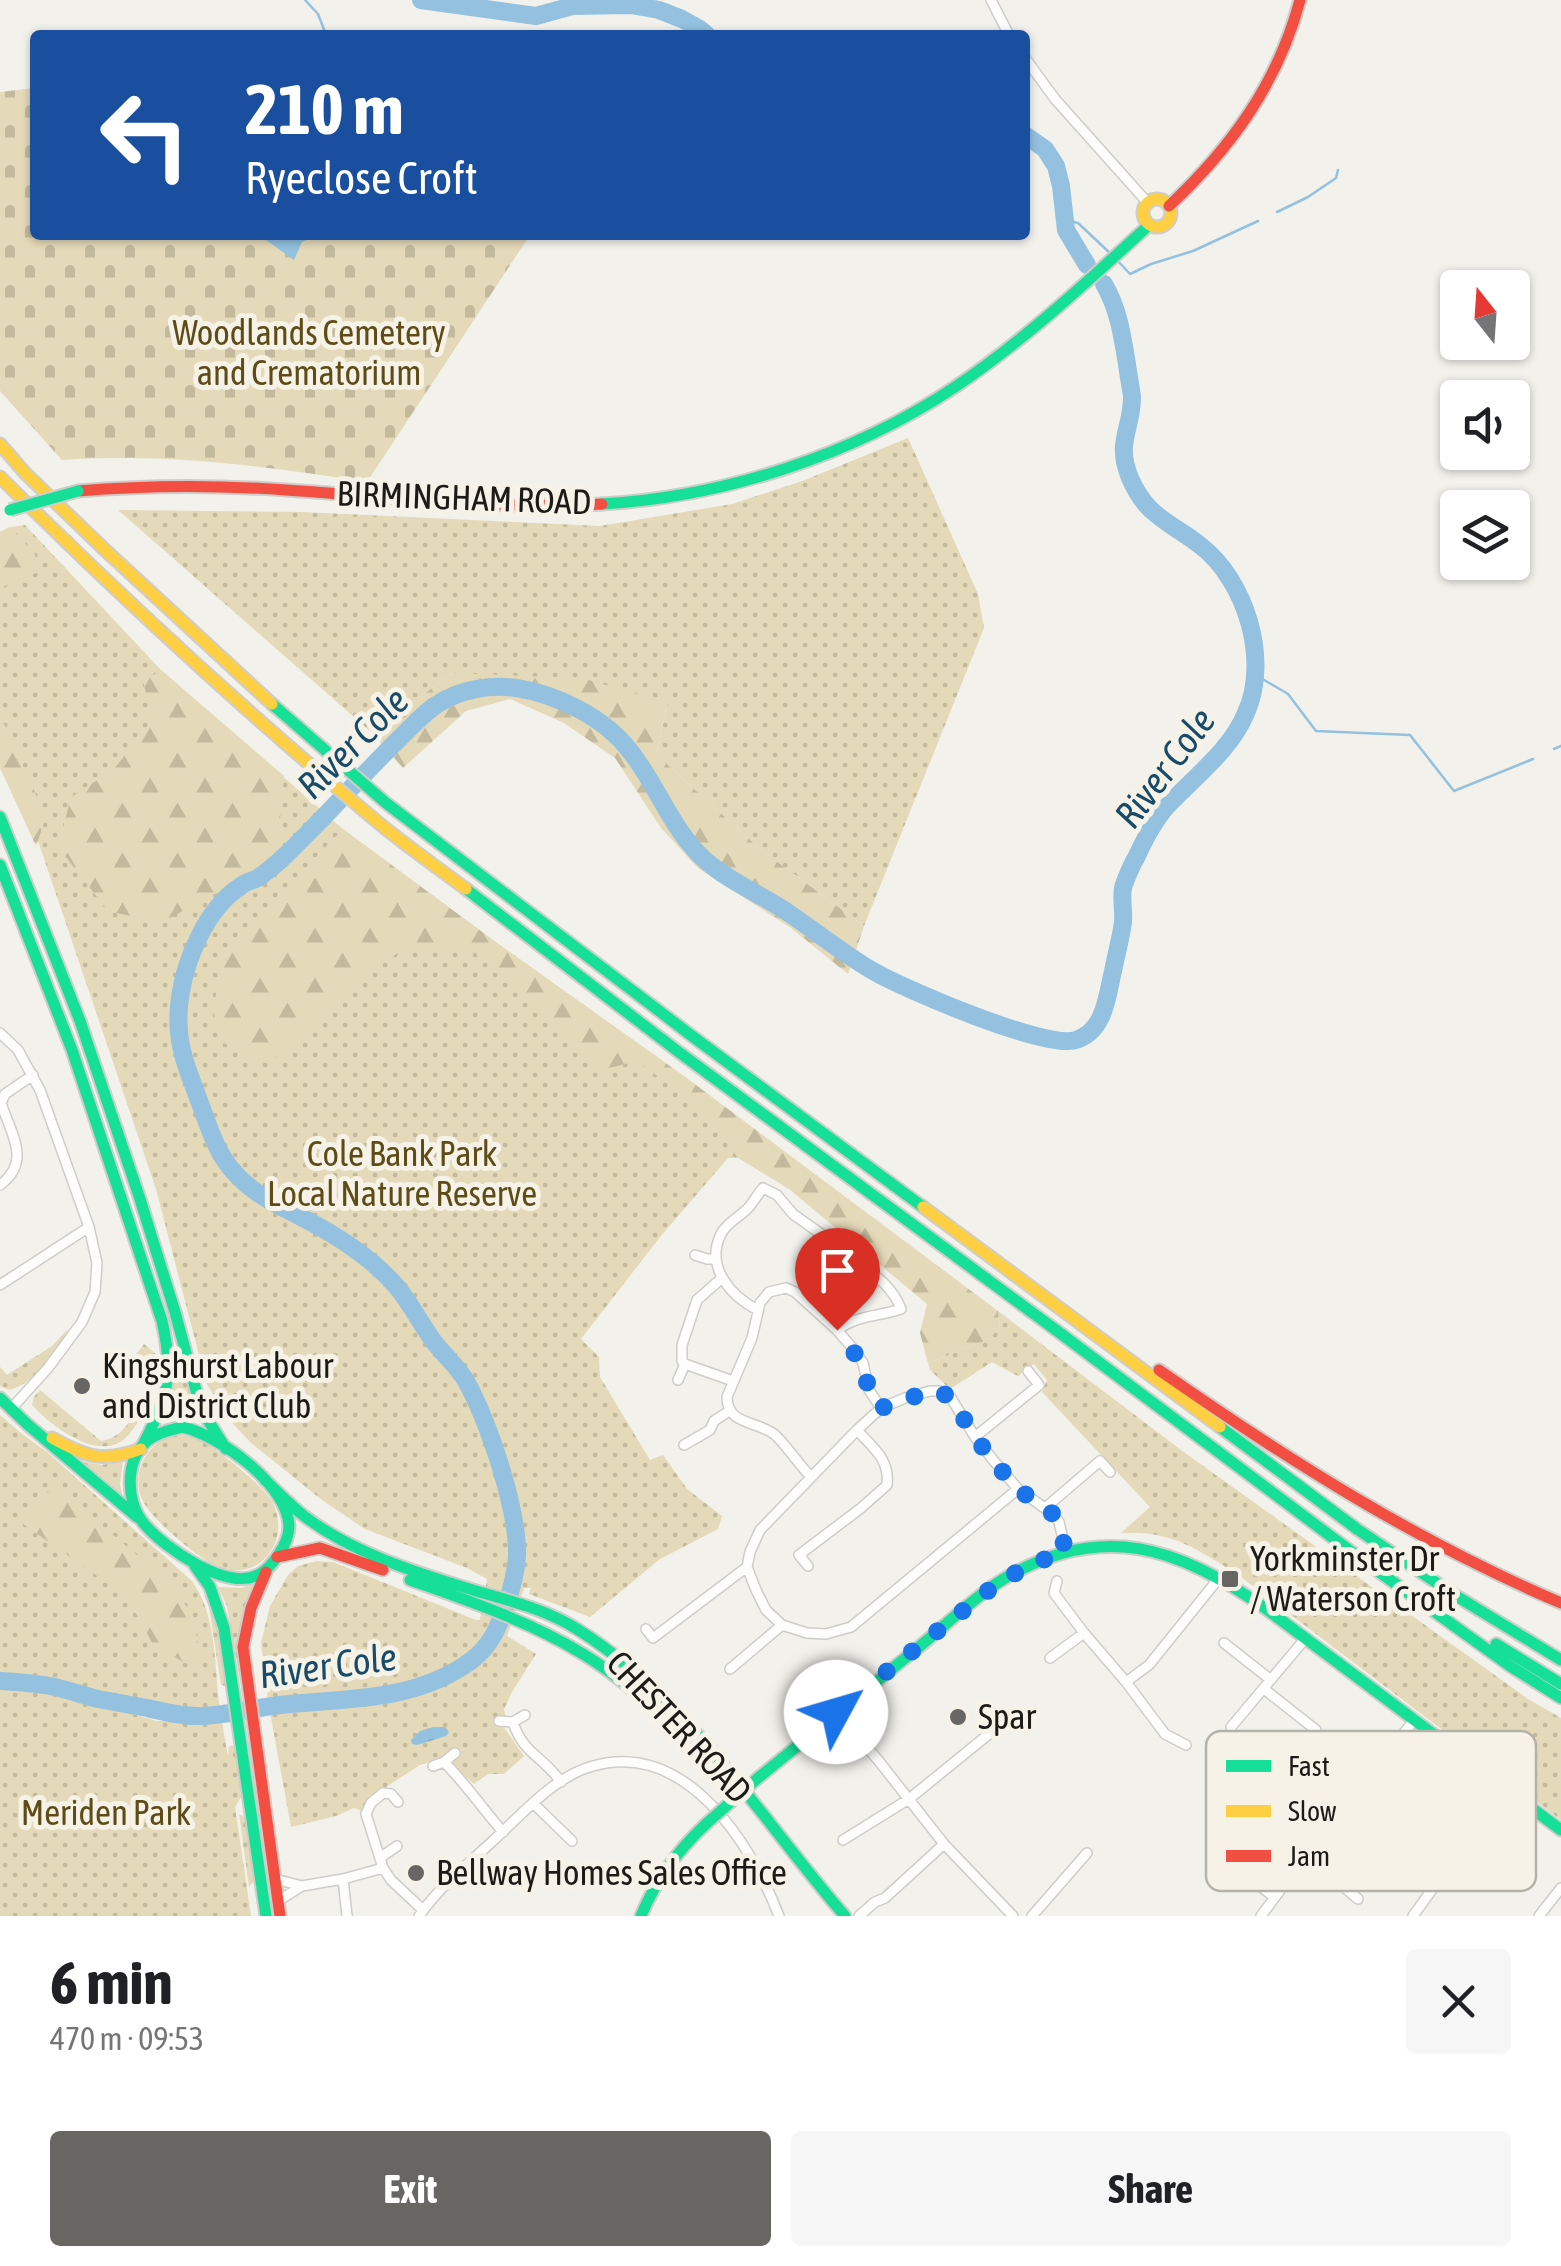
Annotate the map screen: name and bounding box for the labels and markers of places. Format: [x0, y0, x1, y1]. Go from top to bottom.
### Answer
pin [795, 1228, 880, 1331]
place label: Kingshurst Labour and District Club [102, 1345, 334, 1425]
marker: Kingshurst Labour and District Club [71, 1375, 93, 1397]
place label: Yorkminster Dr / Waterson Croft [1250, 1538, 1456, 1618]
marker: Yorkminster Dr / Waterson Croft [1219, 1568, 1241, 1590]
place label: Spar [978, 1696, 1037, 1736]
marker: Spar [947, 1706, 969, 1728]
place label: Bellway Homes Sales Office [436, 1852, 787, 1892]
marker: Bellway Homes Sales Office [405, 1862, 427, 1884]

